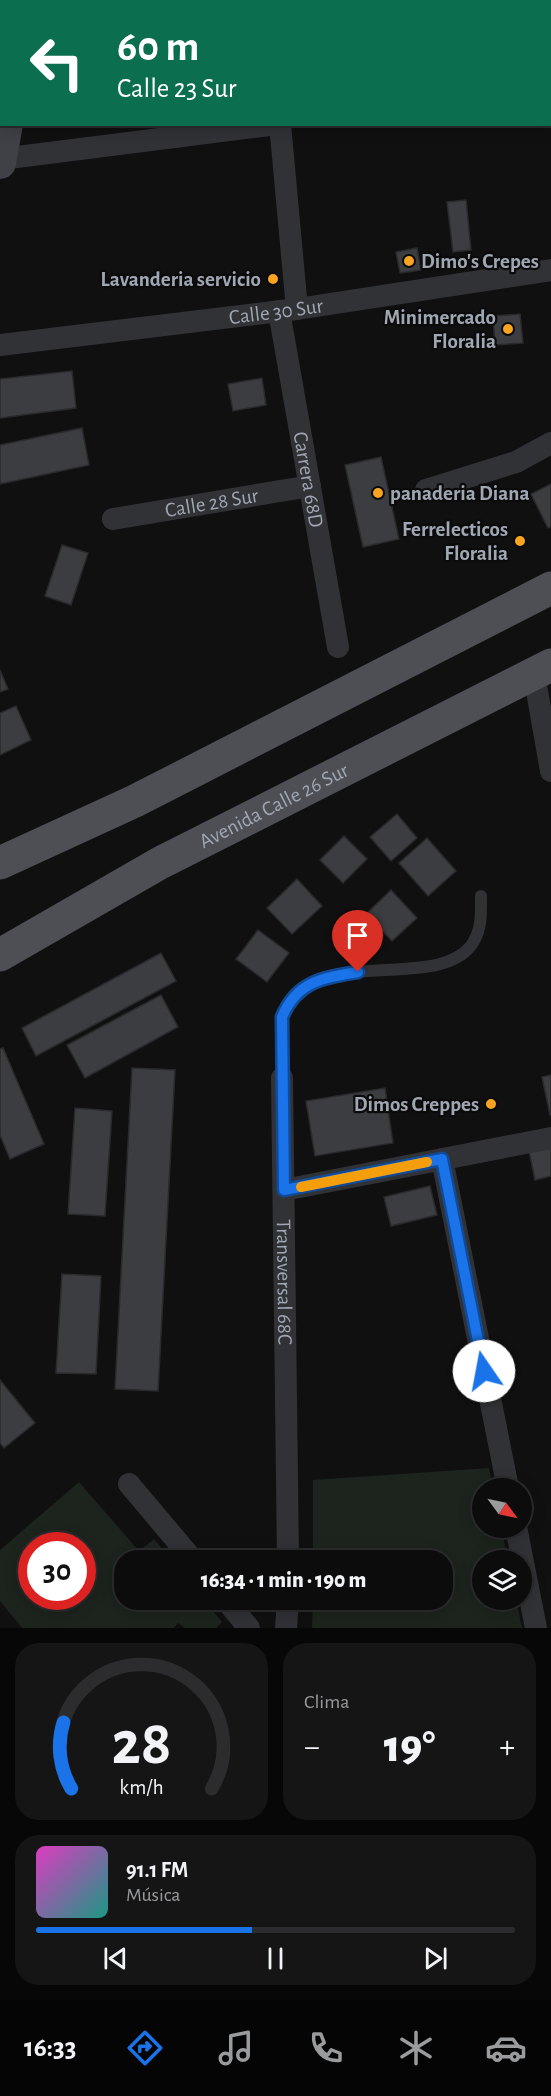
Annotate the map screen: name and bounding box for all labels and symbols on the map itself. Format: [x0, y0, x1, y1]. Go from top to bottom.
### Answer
place label: Dimo's Crepes [421, 251, 539, 272]
marker: Dimo's Crepes [402, 254, 416, 268]
place label: Lavanderia servicio [101, 269, 261, 290]
marker: Lavanderia servicio [266, 272, 280, 286]
street label: Calle 30 Sur [228, 295, 325, 328]
place label: Minimercado Floralia [384, 307, 496, 352]
marker: Minimercado Floralia [501, 322, 515, 336]
street label: Carrera 68D [290, 430, 327, 529]
place label: panaderia Diana [390, 483, 530, 504]
street label: Calle 28 Sur [163, 484, 260, 521]
marker: panaderia Diana [371, 486, 385, 500]
place label: Ferrelecticos Floralia [402, 519, 508, 564]
marker: Ferrelecticos Floralia [513, 534, 527, 548]
street label: Avenida Calle 26 Sur [196, 759, 352, 852]
pin [332, 910, 383, 972]
place label: Dimos Creppes [354, 1094, 479, 1115]
marker: Dimos Creppes [484, 1097, 498, 1111]
street label: Transversal 68C [273, 1219, 296, 1345]
position arrow [452, 1339, 516, 1403]
north arrow [472, 1478, 532, 1538]
speed limit sign: 30 [18, 1532, 96, 1610]

